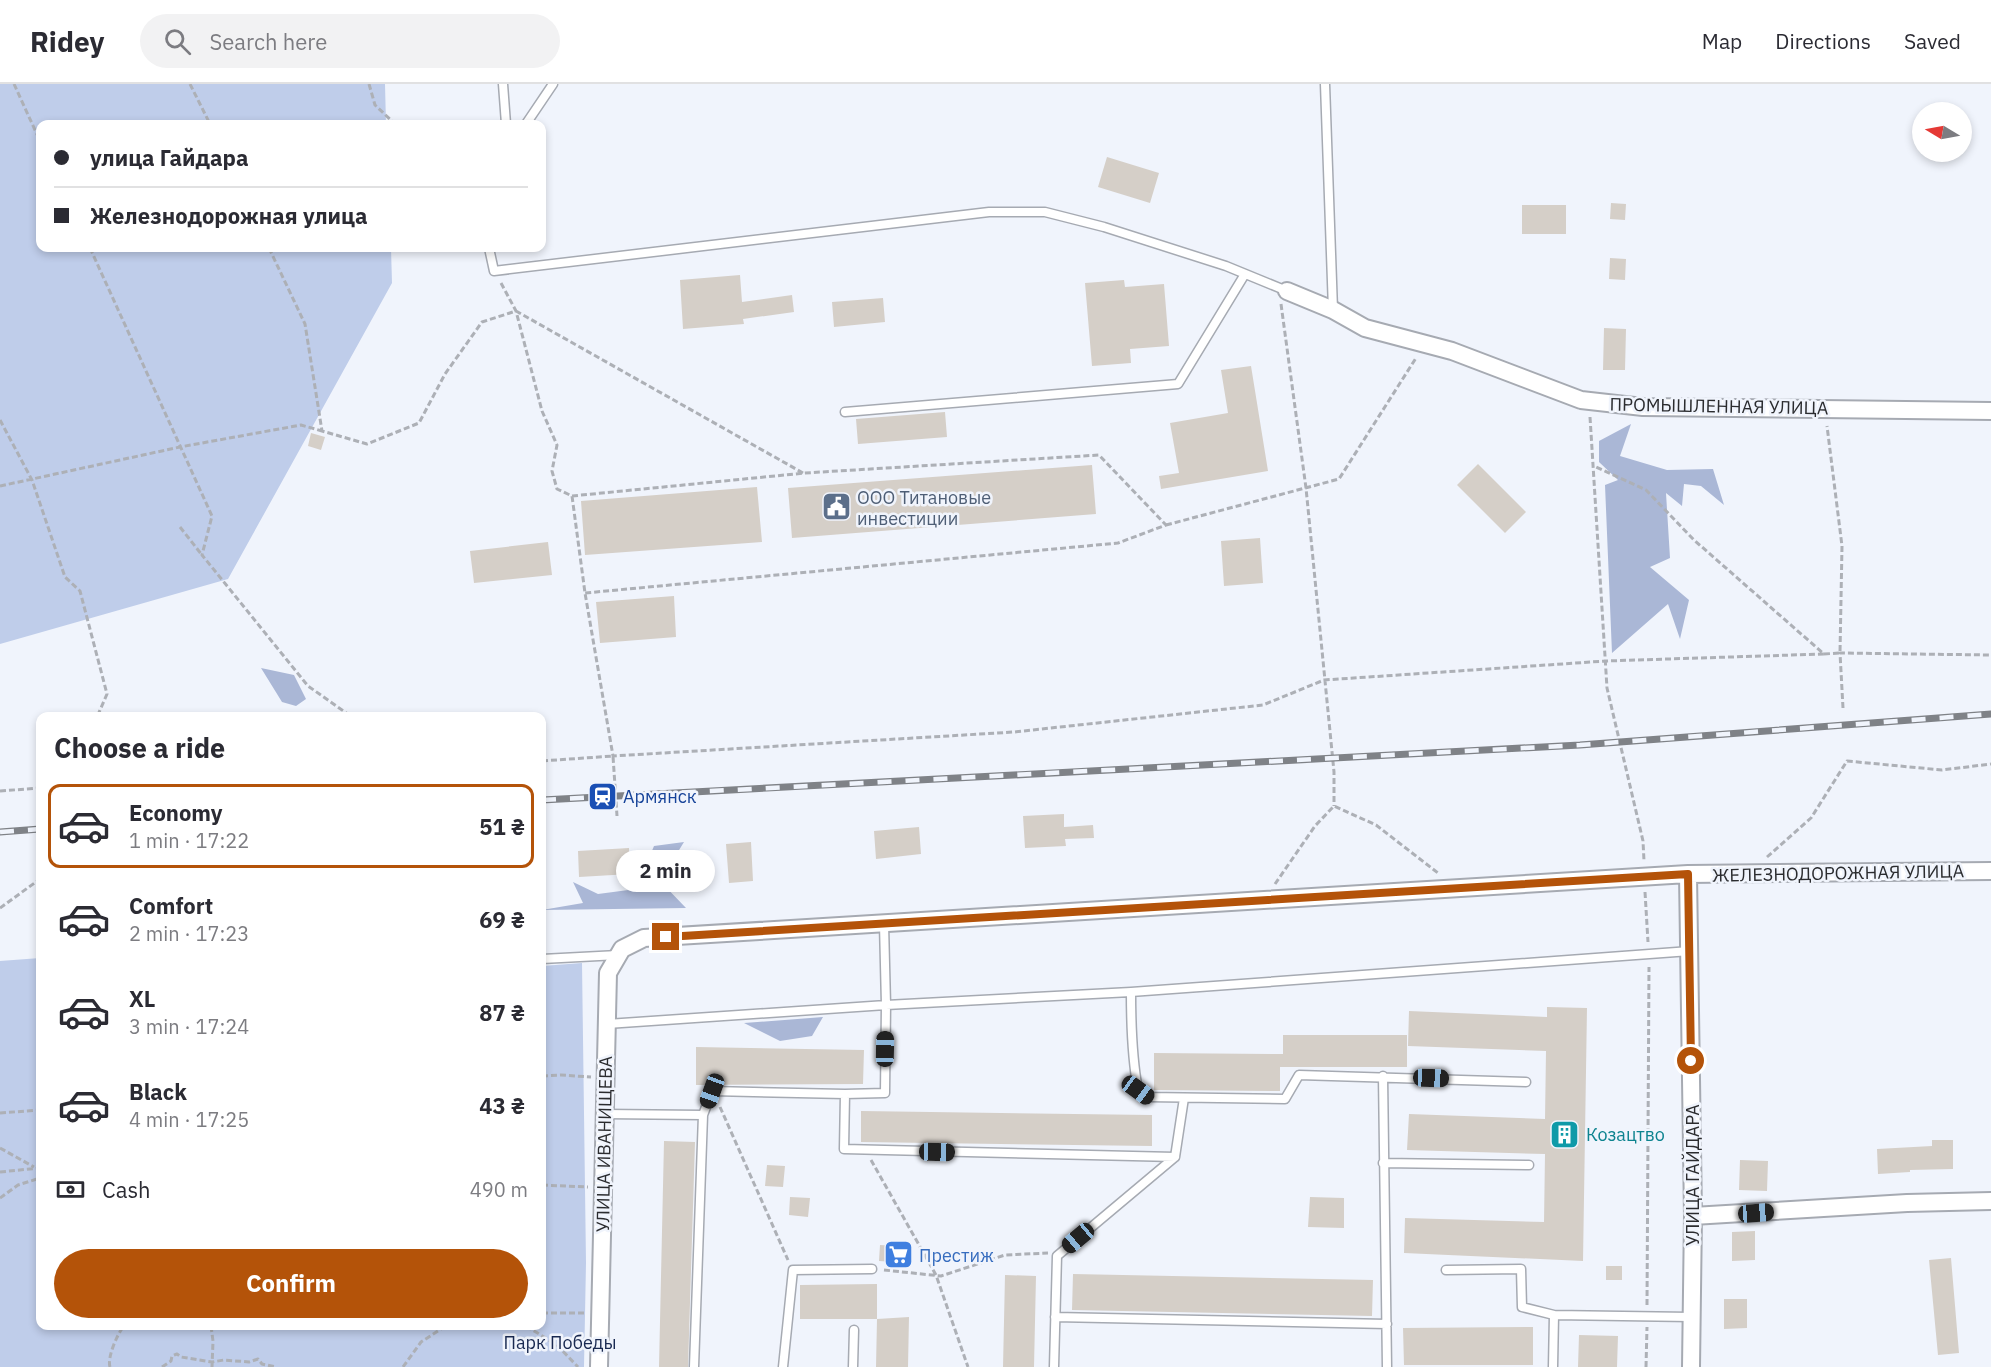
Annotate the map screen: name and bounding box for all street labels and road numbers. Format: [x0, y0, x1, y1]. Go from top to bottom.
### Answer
street label: ПРОМЫШЛЕННАЯ УЛИЦА [1609, 393, 1829, 419]
street label: ЖЕЛЕЗНОДОРОЖНАЯ УЛИЦА [1712, 859, 1965, 887]
street label: УЛИЦА ИВАНИЩЕВА [591, 1055, 617, 1232]
street label: УЛИЦА ГАЙДАРА [1681, 1104, 1704, 1246]

